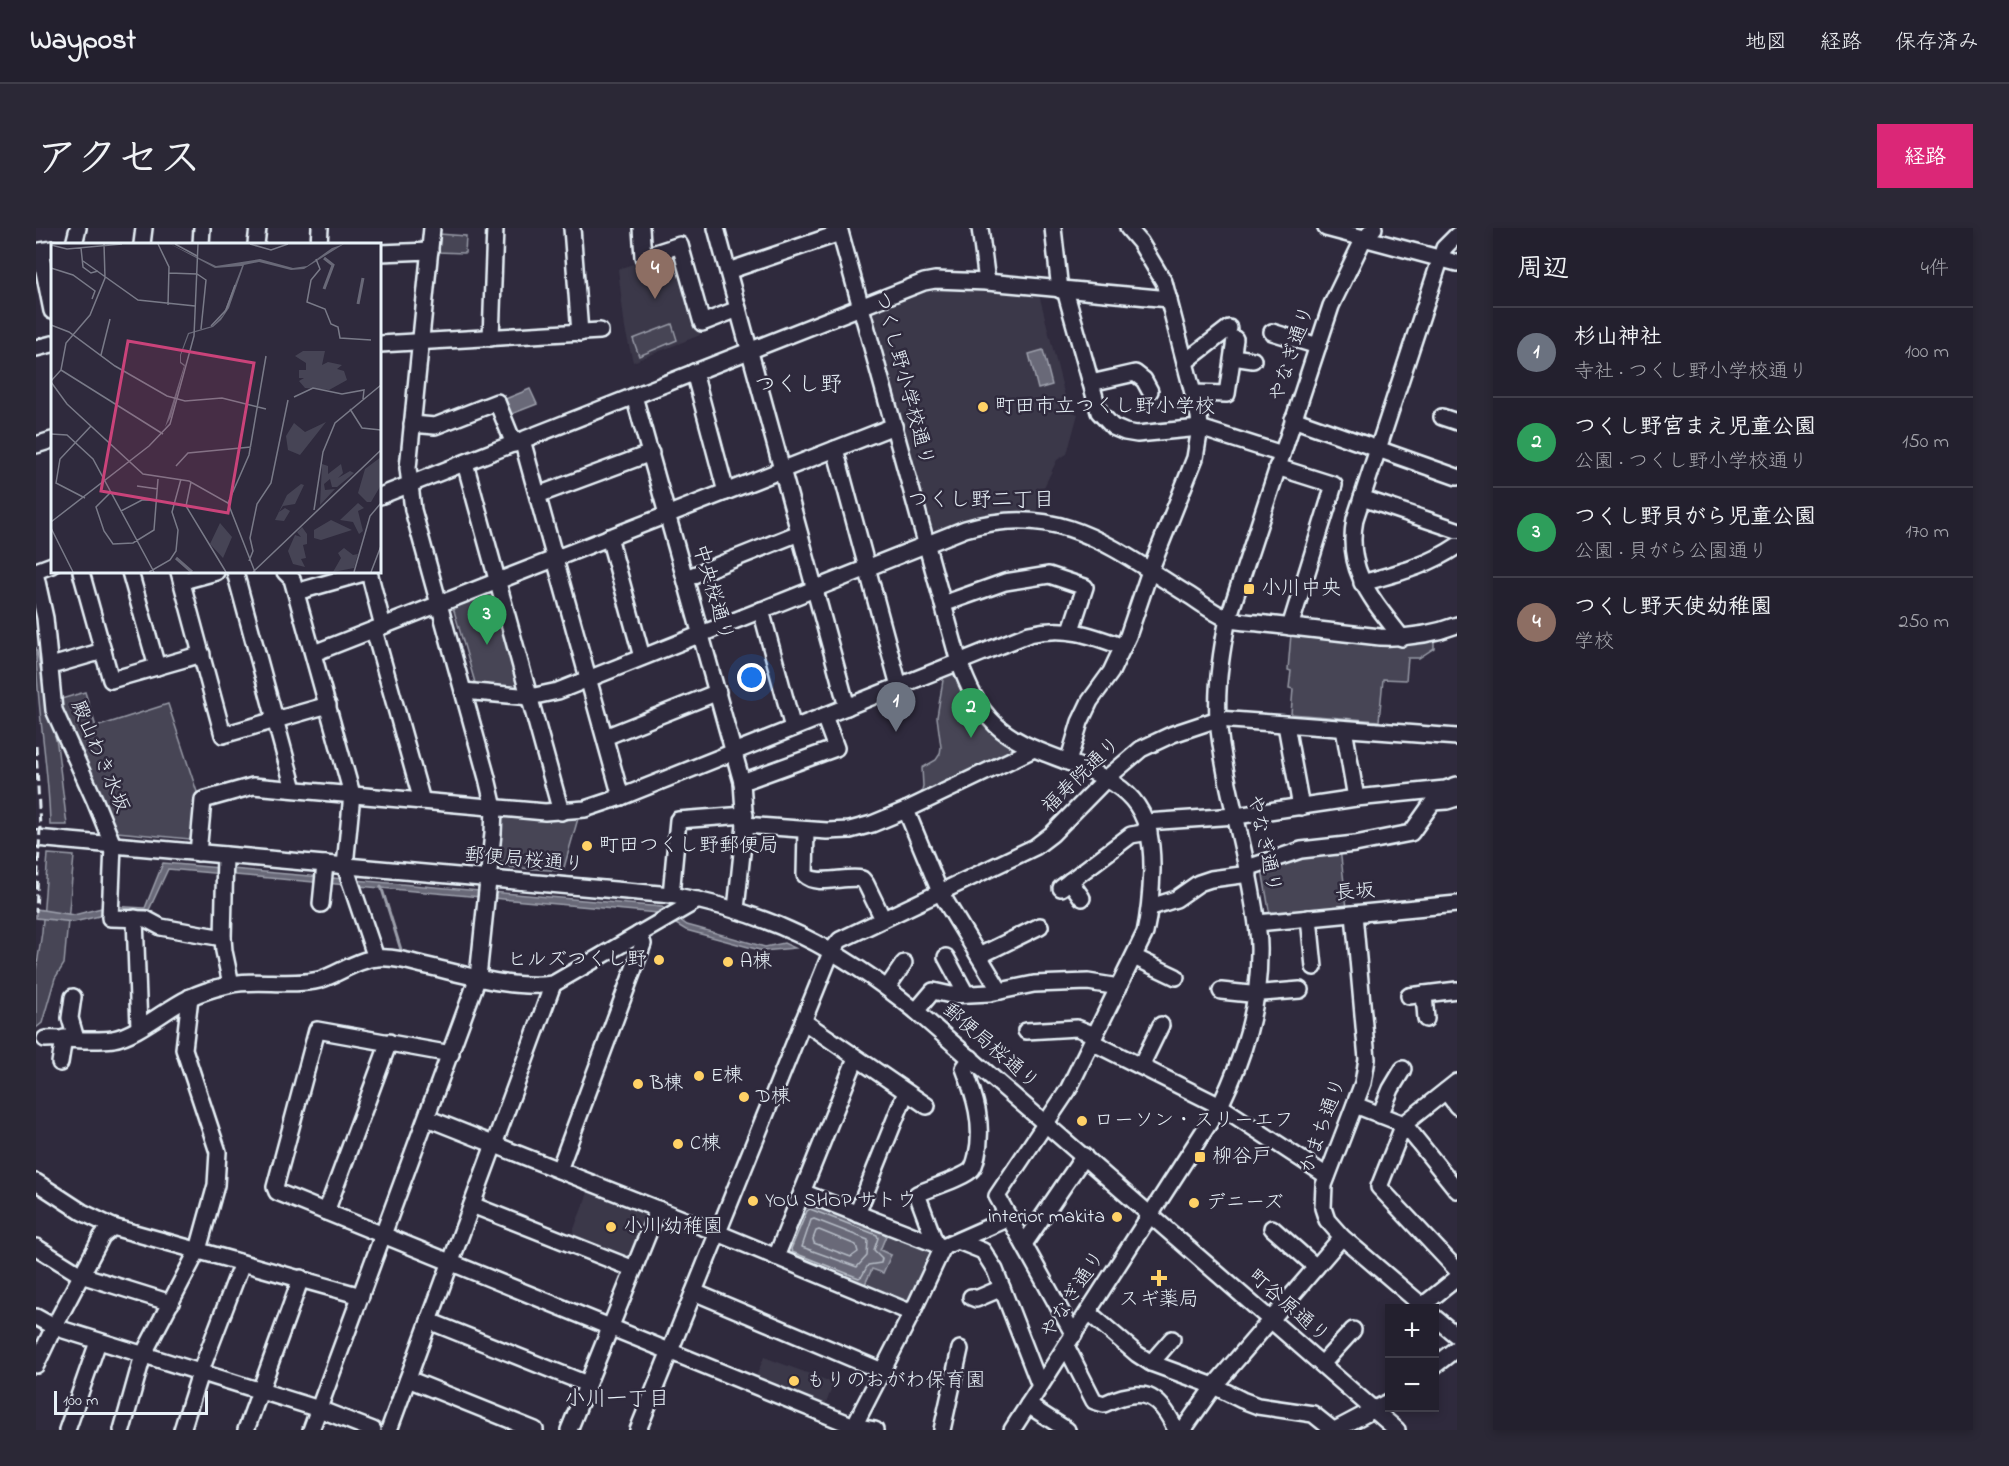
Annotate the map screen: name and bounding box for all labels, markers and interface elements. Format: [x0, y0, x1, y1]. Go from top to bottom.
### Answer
text: Waypost [30, 21, 136, 62]
text: 地図 [1745, 28, 1787, 58]
text: 経路 [1820, 28, 1862, 58]
text: 保存済み [1895, 28, 1979, 58]
button: 経路 [1877, 124, 1973, 188]
text: アクセス [36, 130, 201, 191]
inset map [51, 243, 381, 573]
pin: 4 [636, 250, 674, 299]
text: 周辺 [1517, 251, 1569, 289]
text: 4件 [1921, 255, 1949, 284]
street label: つくし野小学校通り [866, 288, 940, 470]
street label: やなぎ通り [1263, 302, 1323, 406]
text: 杉山神社 [1574, 322, 1662, 354]
text: 1 [1533, 338, 1540, 367]
text: 100 m [1905, 338, 1949, 367]
text: 寺社 · つくし野小学校通り [1574, 358, 1808, 387]
district label: つくし野 [754, 370, 842, 402]
place label: 町田市立つくし野小学校 [995, 393, 1215, 422]
marker: 町田市立つくし野小学校 [976, 400, 990, 414]
text: つくし野宮まえ児童公園 [1574, 412, 1816, 444]
text: 2 [1532, 428, 1541, 457]
text: 150 m [1902, 428, 1949, 457]
text: 公園 · つくし野小学校通り [1574, 448, 1808, 477]
district label: つくし野二丁目 [908, 486, 1055, 516]
text: つくし野貝がら児童公園 [1574, 502, 1816, 534]
text: 3 [1532, 518, 1541, 547]
text: 170 m [1905, 518, 1949, 547]
text: 公園 · 貝がら公園通り [1574, 538, 1768, 567]
street label: 中央桜通り [684, 541, 740, 645]
place label: 小川中央 [1261, 575, 1341, 604]
marker: 小川中央 [1242, 582, 1256, 596]
text: つくし野天使幼稚園 [1574, 592, 1772, 624]
pin: 3 [468, 596, 506, 645]
text: 4 [1532, 608, 1541, 637]
text: 250 m [1898, 608, 1949, 637]
text: 学校 [1574, 628, 1614, 657]
your location [737, 663, 766, 692]
pin: 1 [876, 682, 916, 732]
pin: 2 [952, 688, 990, 738]
street label: 殿山わき水坂 [62, 696, 136, 818]
street label: 福寿院通り [1036, 731, 1128, 821]
street label: やなぎ通り [1238, 792, 1288, 896]
place label: 町田つくし野郵便局 [599, 832, 779, 861]
marker: 町田つくし野郵便局 [580, 839, 594, 853]
street label: 郵便局桜通り [463, 841, 585, 881]
street label: 長坂 [1334, 877, 1376, 909]
place label: ヒルズつくし野 [507, 946, 647, 975]
place label: A棟 [740, 948, 772, 977]
marker: ヒルズつくし野 [652, 953, 666, 967]
marker: A棟 [721, 955, 735, 969]
street label: 郵便局桜通り [935, 997, 1045, 1097]
place label: E棟 [711, 1062, 743, 1091]
marker: E棟 [692, 1069, 706, 1083]
place label: B棟 [649, 1070, 683, 1099]
street label: かまち通り [1293, 1074, 1355, 1178]
marker: B棟 [631, 1077, 645, 1091]
place label: D棟 [755, 1083, 791, 1112]
marker: D棟 [737, 1090, 751, 1104]
place label: ローソン・スリーエフ [1094, 1107, 1294, 1136]
marker: ローソン・スリーエフ [1075, 1114, 1089, 1128]
place label: C棟 [690, 1130, 721, 1159]
marker: C棟 [671, 1137, 685, 1151]
place label: 柳谷戸 [1212, 1143, 1272, 1172]
marker: 柳谷戸 [1193, 1150, 1207, 1164]
place label: YOU SHOP サトウ [765, 1187, 917, 1216]
place label: デニーズ [1206, 1189, 1284, 1218]
marker: YOU SHOP サトウ [746, 1194, 760, 1208]
marker: デニーズ [1187, 1196, 1201, 1210]
place label: interior makita [988, 1203, 1105, 1232]
marker: interior makita [1110, 1210, 1124, 1224]
place label: 小川幼稚園 [623, 1213, 723, 1242]
marker: 小川幼稚園 [604, 1220, 618, 1234]
street label: やなぎ通り [1035, 1245, 1113, 1345]
street label: 町谷原通り [1241, 1263, 1335, 1351]
marker: スギ薬局 [1152, 1271, 1166, 1285]
place label: スギ薬局 [1119, 1286, 1199, 1315]
map controls [1385, 1304, 1439, 1412]
button: + [1385, 1304, 1439, 1358]
button: − [1385, 1358, 1439, 1412]
place label: もりのおがわ保育園 [806, 1367, 986, 1396]
marker: もりのおがわ保育園 [787, 1374, 801, 1388]
district label: 小川一丁目 [565, 1385, 670, 1415]
scale bar [54, 1388, 208, 1416]
text: 100 m [63, 1389, 98, 1413]

